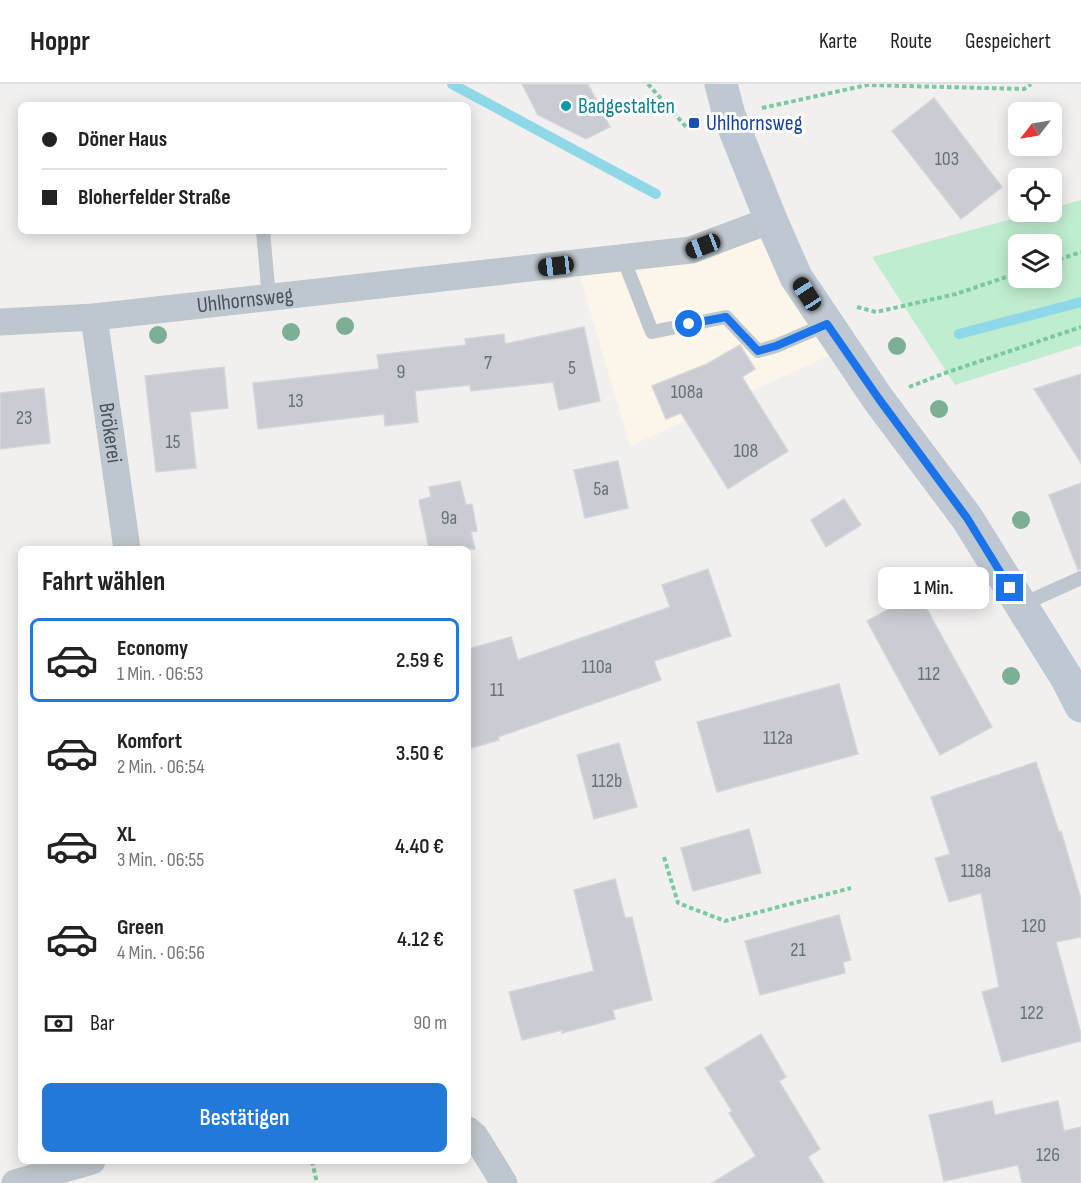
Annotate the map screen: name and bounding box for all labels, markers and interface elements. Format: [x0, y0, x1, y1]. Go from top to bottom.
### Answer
text: Hoppr [30, 25, 90, 58]
text: Karte [819, 29, 857, 54]
text: Route [890, 29, 932, 54]
text: Gespeichert [965, 29, 1051, 54]
place label: Badgestalten [578, 93, 675, 120]
marker: Badgestalten [559, 99, 573, 113]
north arrow [1008, 102, 1062, 156]
map controls [1008, 102, 1062, 288]
place label: Uhlhornsweg [706, 110, 803, 137]
marker: Uhlhornsweg [687, 116, 701, 130]
text: Döner Haus [78, 126, 167, 153]
house number: 103 [935, 147, 959, 171]
button: locate [1008, 168, 1062, 222]
text: Bloherfelder Straße [78, 184, 231, 211]
car [683, 231, 723, 261]
button: layers [1008, 234, 1062, 288]
car [537, 255, 575, 277]
car [790, 274, 824, 314]
street label: Uhlhornsweg [195, 281, 295, 319]
route start [675, 310, 702, 337]
house number: 7 [484, 351, 492, 375]
house number: 5 [568, 356, 576, 380]
house number: 9 [397, 360, 405, 384]
house number: 108a [671, 380, 703, 404]
house number: 13 [288, 389, 304, 413]
street label: Brökerei [93, 401, 128, 465]
house number: 23 [16, 406, 32, 430]
house number: 15 [165, 430, 181, 454]
house number: 108 [734, 439, 758, 463]
house number: 5a [593, 477, 609, 501]
house number: 9a [441, 506, 457, 530]
text: Fahrt wählen [42, 566, 165, 598]
callout: 1 Min. [878, 567, 989, 609]
route end [996, 574, 1023, 601]
text: 1 Min. [914, 576, 953, 600]
icon: car [45, 633, 99, 687]
text: Economy [117, 635, 188, 662]
text: 2.59 € [396, 647, 444, 674]
house number: 110a [582, 655, 612, 679]
text: 1 Min. · 06:53 [117, 662, 203, 686]
house number: 112 [918, 662, 940, 686]
house number: 11 [490, 678, 504, 702]
icon: car [45, 726, 99, 780]
house number: 112a [763, 726, 793, 750]
text: Komfort [117, 728, 182, 755]
text: 3.50 € [396, 740, 444, 767]
text: 2 Min. · 06:54 [117, 755, 205, 779]
house number: 112b [592, 769, 622, 793]
icon: car [45, 819, 99, 873]
text: XL [117, 821, 136, 848]
text: 4.40 € [395, 833, 444, 860]
text: 3 Min. · 06:55 [117, 848, 204, 872]
house number: 118a [961, 859, 991, 883]
icon: car [45, 912, 99, 966]
text: Green [117, 914, 164, 941]
house number: 120 [1022, 914, 1046, 938]
text: 4.12 € [397, 926, 444, 953]
house number: 21 [790, 938, 806, 962]
text: 4 Min. · 06:56 [117, 941, 205, 965]
house number: 122 [1020, 1001, 1044, 1025]
icon: cash [42, 1007, 75, 1040]
text: Bar [90, 1010, 115, 1037]
text: 90 m [413, 1011, 447, 1035]
button: Bestätigen [42, 1083, 447, 1152]
house number: 126 [1036, 1143, 1060, 1167]

